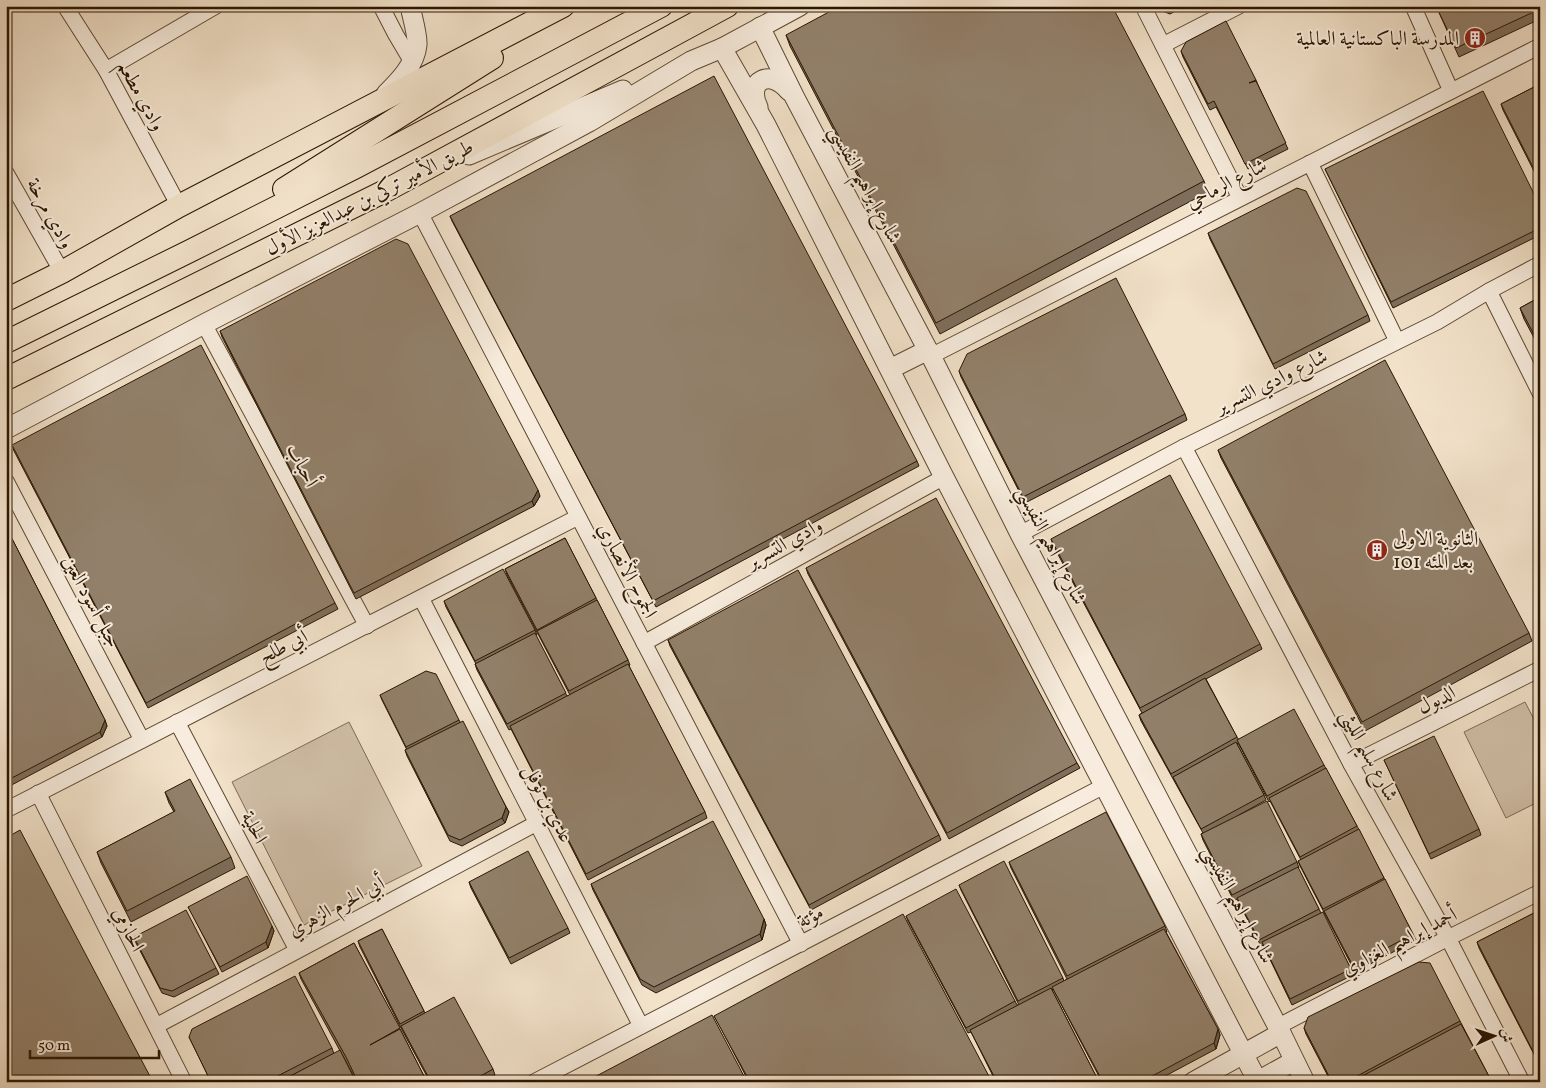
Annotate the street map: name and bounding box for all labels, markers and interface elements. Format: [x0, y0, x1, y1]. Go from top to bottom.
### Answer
place label: المدرسة الباكستانية العالمية [1296, 26, 1459, 54]
building icon: المدرسة الباكستانية العالمية [1463, 26, 1487, 50]
street label: وادي مطعم [107, 55, 171, 138]
street label: شارع إبراهيم النفيسي [818, 121, 907, 251]
street label: طريق الأمير تركي بن عبدالعزيز الأول [259, 131, 479, 264]
street label: شارع الرماحي [1182, 152, 1273, 219]
street label: وادي مرخة [18, 174, 80, 254]
street label: شارع وادي التسرير [1209, 343, 1334, 425]
street label: أحباب [278, 438, 326, 493]
street label: شارع إبراهيم النفيسي [1005, 482, 1092, 612]
street label: وادي التسرير [740, 512, 828, 578]
street label: الجموح الأنصاري [588, 517, 666, 625]
place label: الثانوية الاولى بعد المئه 101 [1393, 526, 1478, 577]
building icon: الثانوية الاولى بعد المئه 101 [1365, 538, 1389, 562]
street label: جبل أسود العين [54, 550, 128, 653]
street label: أبي طلح [254, 622, 314, 674]
street label: الدبول [1413, 679, 1461, 722]
street label: شارع سليم الليثي [1329, 705, 1404, 809]
street label: عدي بن نوفل [515, 760, 579, 848]
street label: الحلية [233, 807, 273, 849]
street label: شارع إبراهيم النفيسي [1191, 841, 1280, 971]
street label: أبي الحرم الزهري [283, 869, 391, 947]
street label: مؤتة [793, 899, 829, 936]
street label: أحمد إبراهيم الغزاوي [1336, 900, 1465, 988]
street label: الحازمي [104, 903, 150, 957]
north arrow [1468, 1010, 1518, 1060]
scale bar [30, 1028, 159, 1060]
text: ش [1496, 1028, 1515, 1043]
text: 50 m [38, 1036, 70, 1057]

